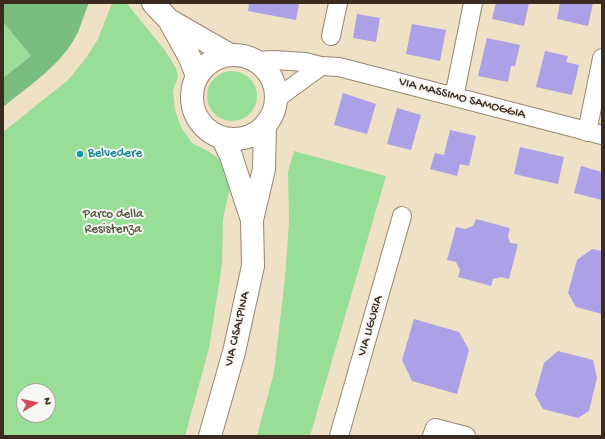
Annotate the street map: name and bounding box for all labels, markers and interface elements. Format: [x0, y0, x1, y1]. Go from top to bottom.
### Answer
street label: VIA MASSIMO SAMOGGIA [397, 75, 527, 123]
place label: Belvedere [88, 146, 142, 162]
marker: Belvedere [75, 149, 85, 159]
park label: Parco della Resistenza [83, 207, 143, 238]
street label: VIA CISALPINA [222, 290, 254, 368]
street label: VIA LIGURIA [355, 294, 387, 358]
north arrow [16, 383, 56, 423]
text: N [40, 397, 53, 406]

